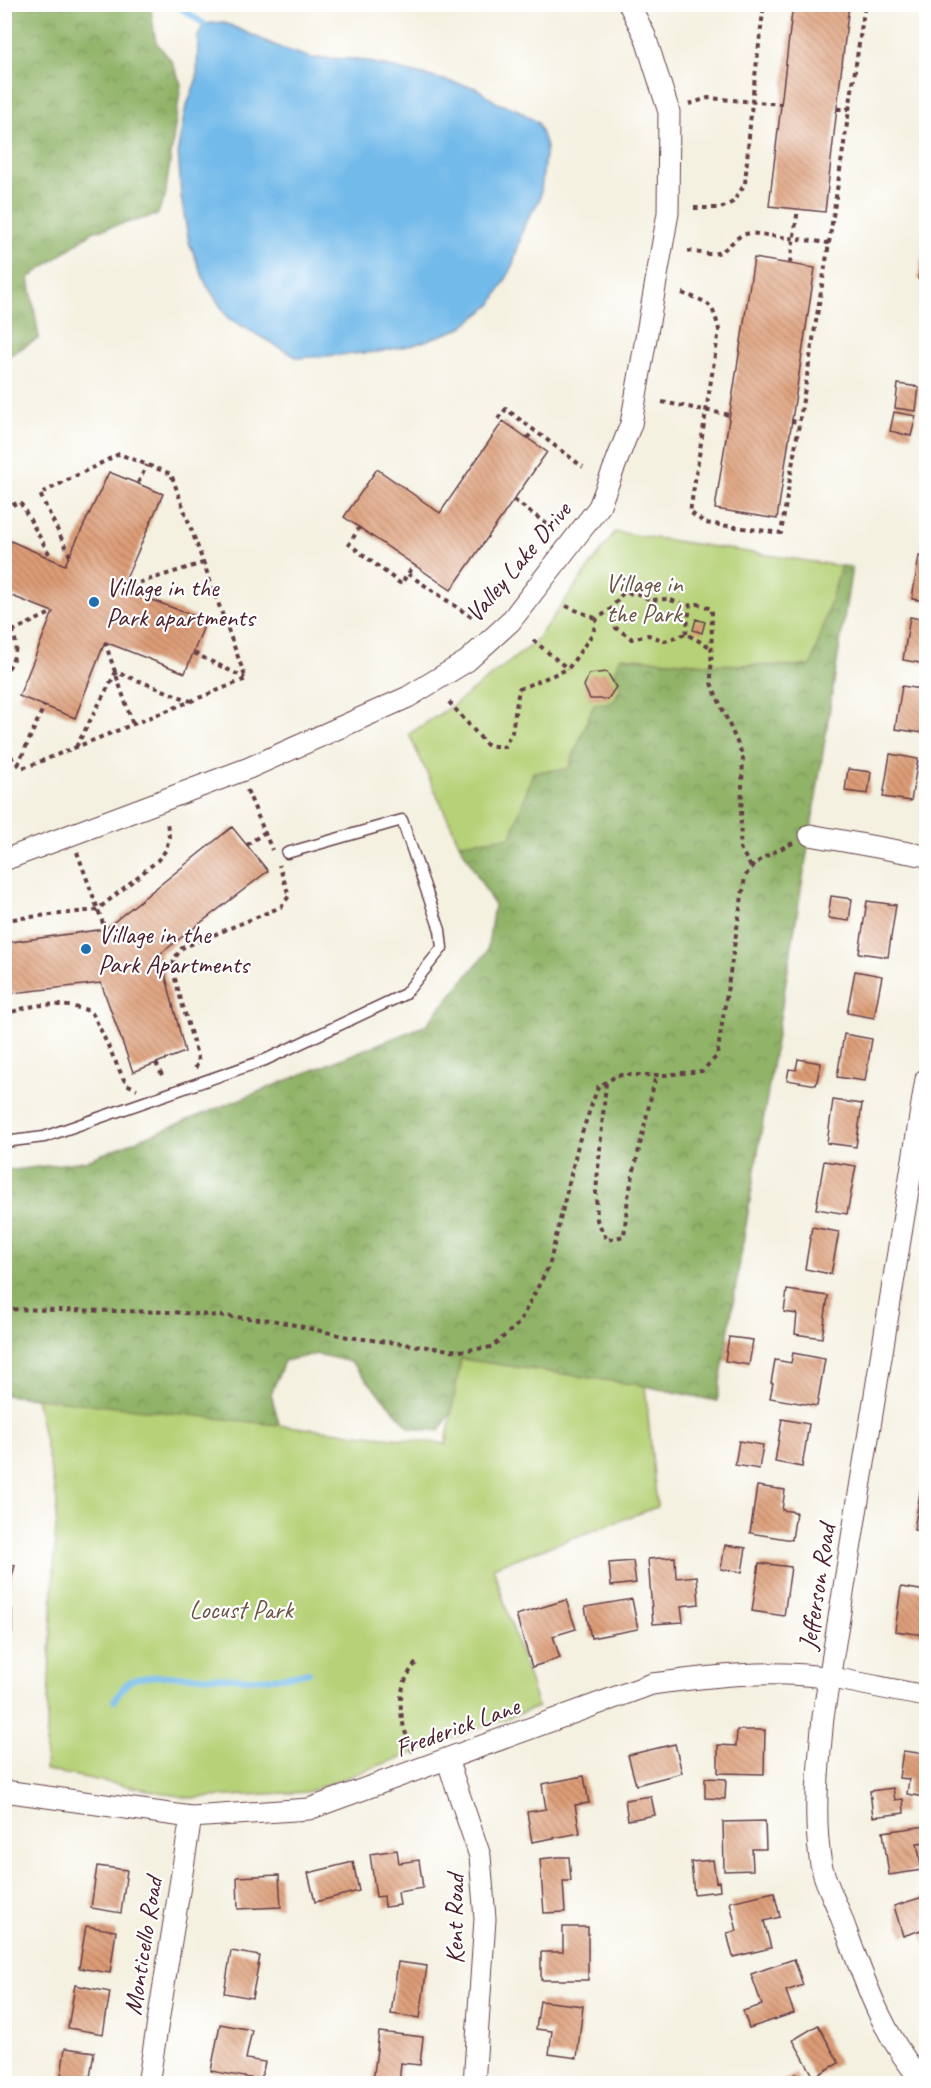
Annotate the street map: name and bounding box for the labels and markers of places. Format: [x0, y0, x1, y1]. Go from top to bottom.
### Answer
place label: Village in the Park apartments [106, 571, 257, 634]
marker: Village in the Park apartments [87, 595, 101, 609]
place label: Village in the Park Apartments [98, 918, 251, 981]
marker: Village in the Park Apartments [79, 942, 93, 956]

